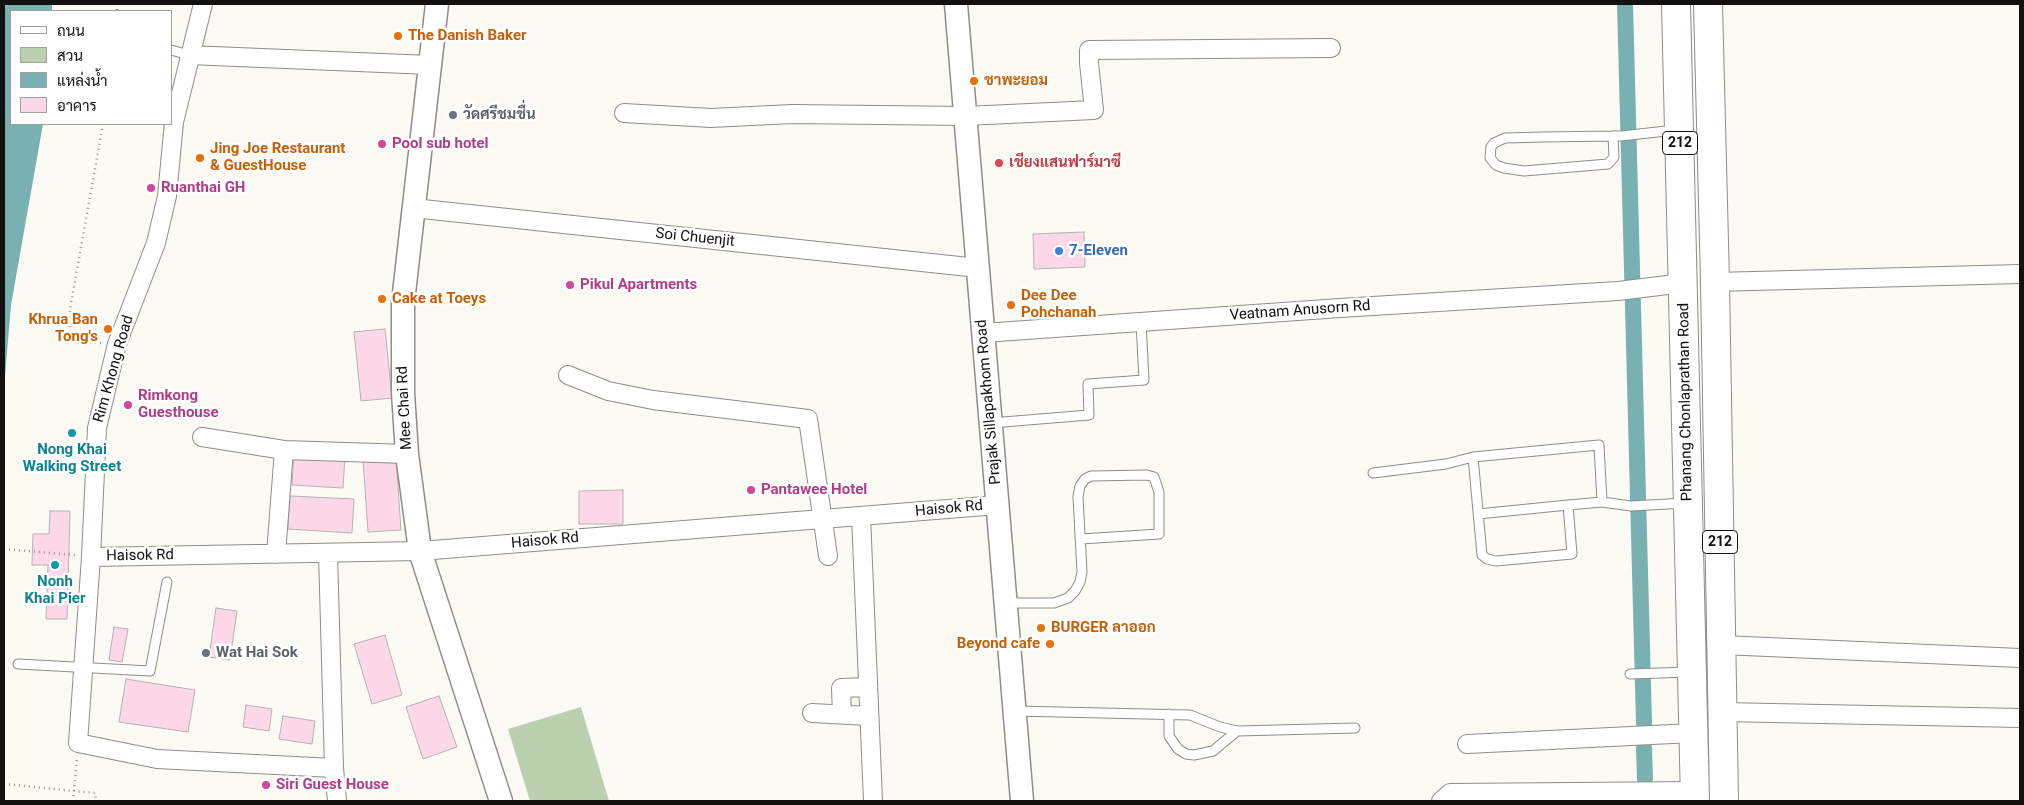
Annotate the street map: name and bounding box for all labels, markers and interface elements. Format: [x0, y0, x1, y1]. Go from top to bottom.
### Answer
legend [10, 10, 172, 125]
text: ถนน [57, 22, 85, 40]
place label: The Danish Baker [408, 27, 527, 45]
marker: The Danish Baker [392, 30, 404, 42]
text: สวน [57, 47, 83, 65]
text: แหล่งน้ำ [57, 72, 108, 90]
place label: ชาพะยอม [984, 72, 1048, 90]
marker: ชาพะยอม [968, 75, 980, 87]
text: อาคาร [57, 97, 97, 115]
place label: วัดศรีชมชื่น [463, 106, 536, 124]
marker: วัดศรีชมชื่น [447, 109, 459, 121]
road number: 212 [1662, 132, 1698, 154]
place label: Pool sub hotel [392, 135, 488, 153]
marker: Pool sub hotel [376, 138, 388, 150]
place label: Jing Joe Restaurant & GuestHouse [210, 140, 345, 175]
marker: Jing Joe Restaurant & GuestHouse [194, 152, 206, 164]
place label: เชียงแสนฟาร์มาซี [1009, 154, 1121, 172]
marker: เชียงแสนฟาร์มาซี [993, 157, 1005, 169]
place label: Ruanthai GH [161, 179, 245, 197]
marker: Ruanthai GH [145, 182, 157, 194]
street label: Soi Chuenjit [655, 225, 735, 251]
place label: 7-Eleven [1069, 242, 1128, 260]
marker: 7-Eleven [1053, 245, 1065, 257]
place label: Pikul Apartments [580, 276, 697, 294]
marker: Pikul Apartments [564, 279, 576, 291]
place label: Dee Dee Pohchanah [1021, 287, 1097, 322]
place label: Cake at Toeys [392, 290, 486, 308]
marker: Cake at Toeys [376, 293, 388, 305]
street label: Veatnam Anusorn Rd [1229, 297, 1371, 325]
marker: Dee Dee Pohchanah [1005, 299, 1017, 311]
street label: Phanang Chonlaprathan Road [1675, 303, 1697, 501]
place label: Khrua Ban Tong's [28, 311, 98, 346]
street label: Rim Khong Road [90, 313, 138, 425]
street label: Prajak Sillapakhom Road [973, 319, 1005, 485]
marker: Khrua Ban Tong's [102, 323, 114, 335]
street label: Mee Chai Rd [394, 366, 416, 450]
place label: Rimkong Guesthouse [138, 387, 219, 422]
marker: Rimkong Guesthouse [122, 399, 134, 411]
marker: Nong Khai Walking Street [66, 427, 78, 439]
place label: Nong Khai Walking Street [23, 441, 121, 476]
place label: Pantawee Hotel [761, 481, 867, 499]
marker: Pantawee Hotel [745, 484, 757, 496]
street label: Haisok Rd [914, 497, 984, 521]
street label: Haisok Rd [510, 529, 580, 553]
road number: 212 [1702, 530, 1738, 554]
street label: Haisok Rd [106, 546, 174, 566]
marker: Nonh Khai Pier [49, 559, 61, 571]
place label: Nonh Khai Pier [25, 573, 85, 608]
place label: BURGER ลาออก [1051, 619, 1156, 637]
marker: BURGER ลาออก [1035, 622, 1047, 634]
place label: Beyond cafe [957, 635, 1040, 653]
marker: Beyond cafe [1044, 638, 1056, 650]
place label: Wat Hai Sok [216, 644, 298, 662]
marker: Wat Hai Sok [200, 647, 212, 659]
place label: Siri Guest House [276, 776, 389, 794]
marker: Siri Guest House [260, 779, 272, 791]

